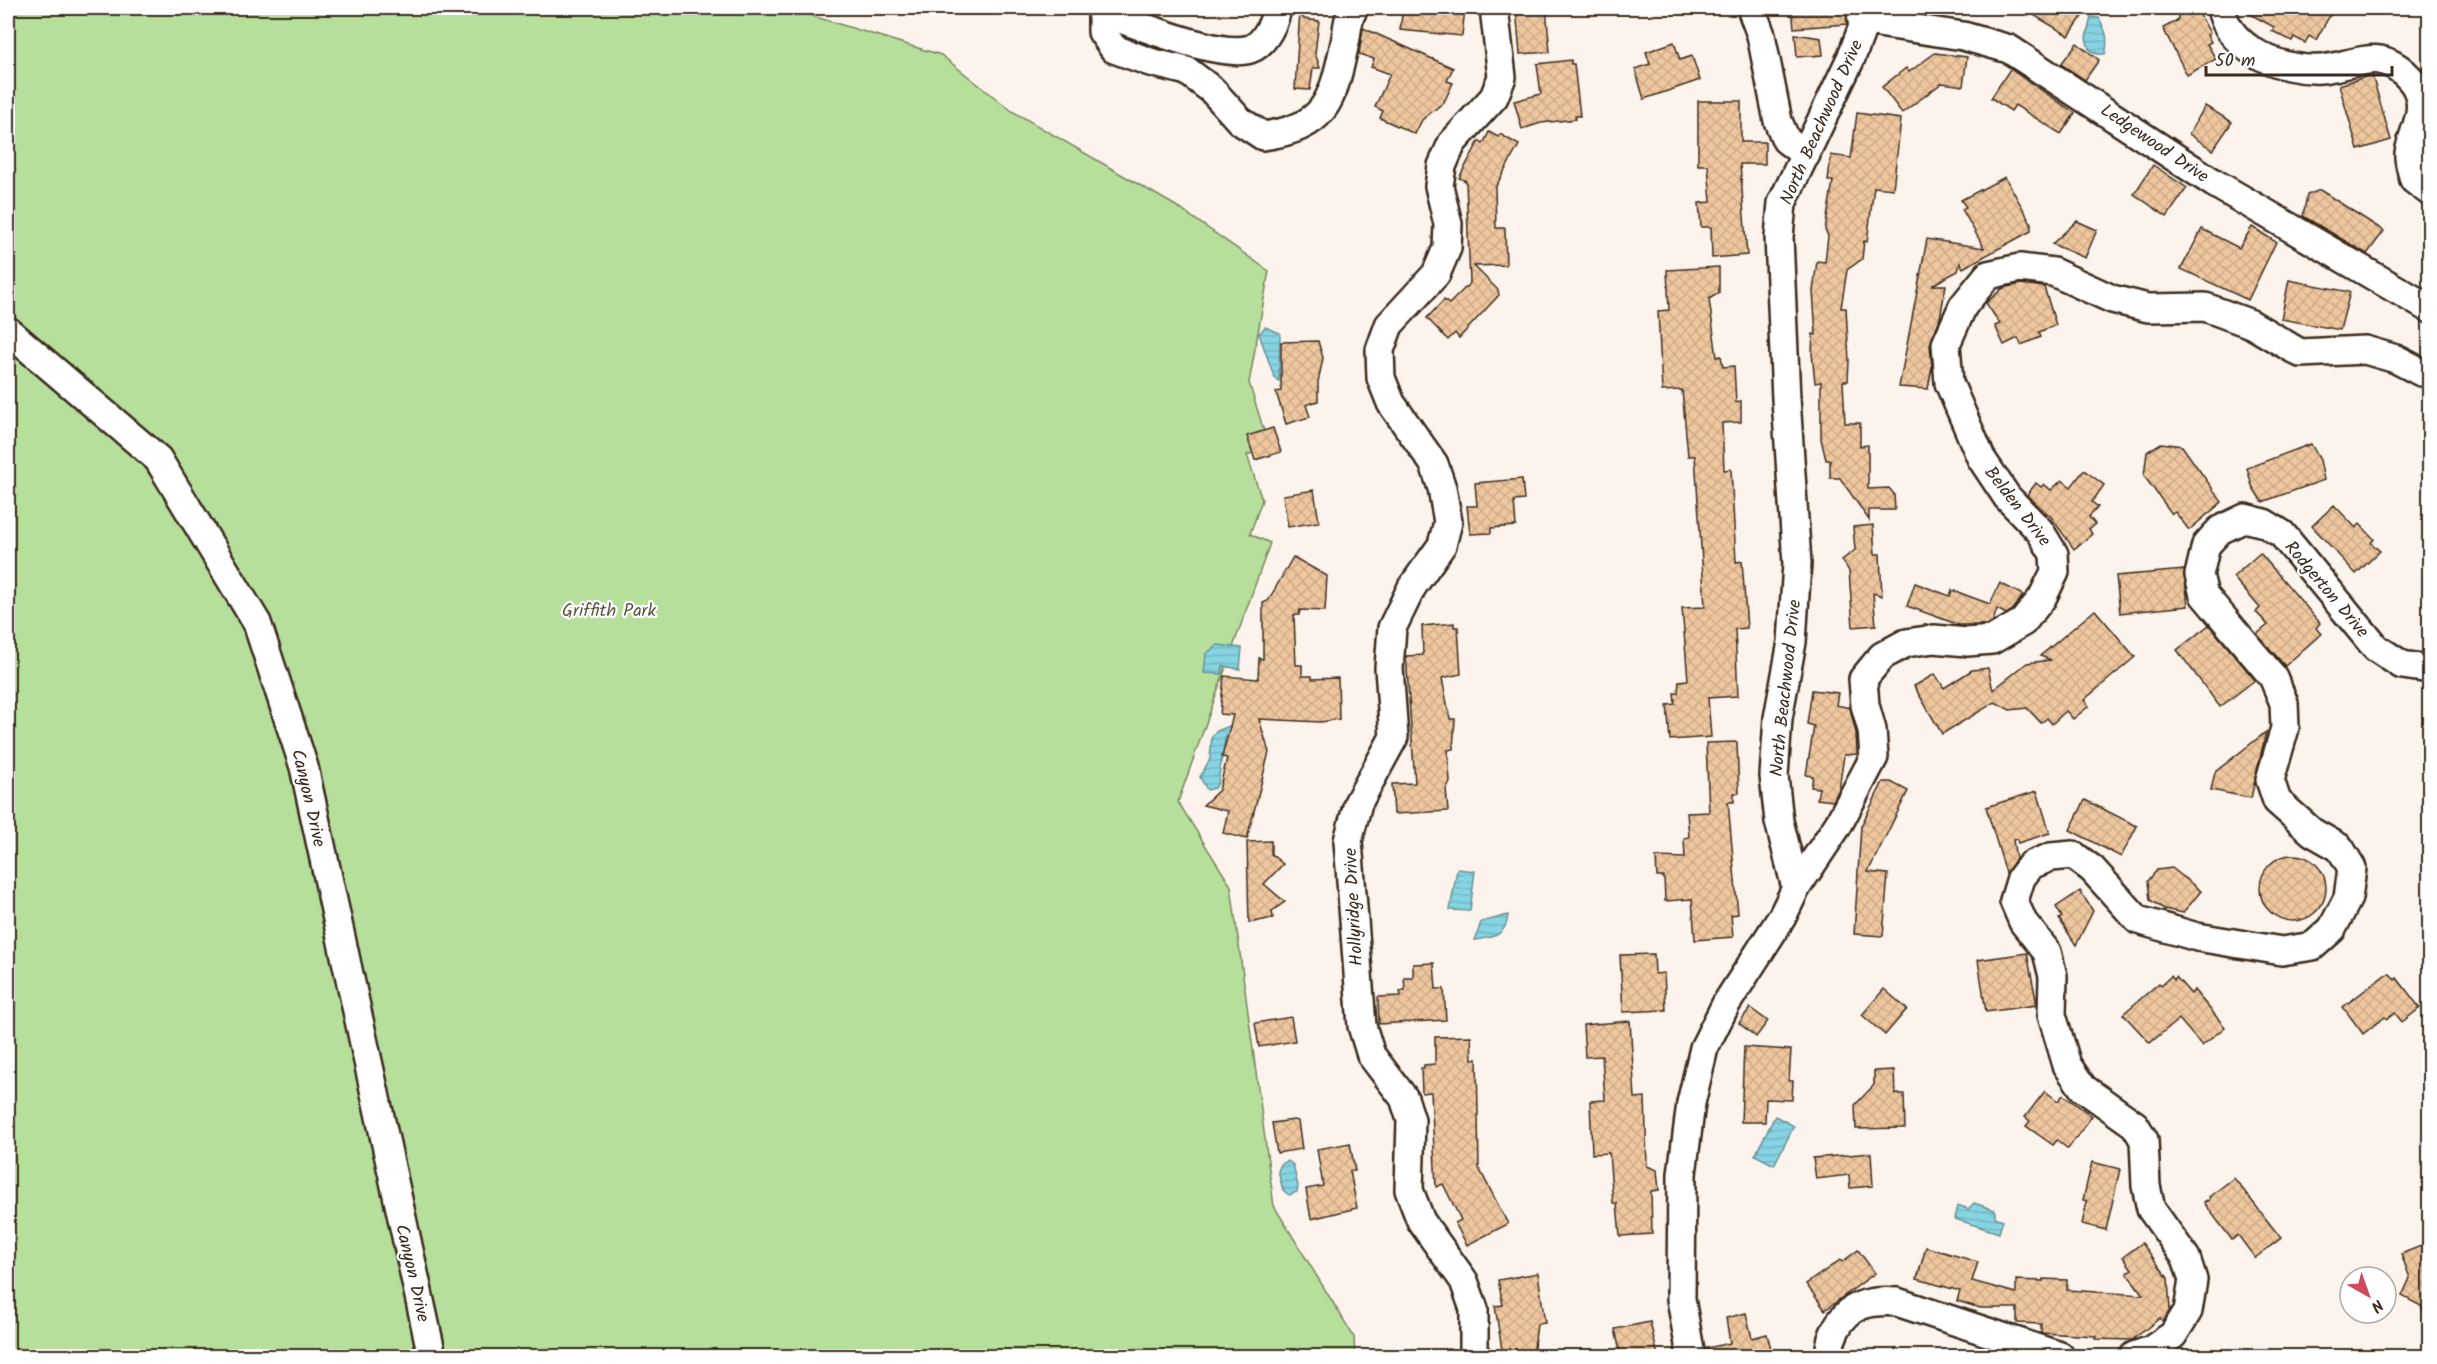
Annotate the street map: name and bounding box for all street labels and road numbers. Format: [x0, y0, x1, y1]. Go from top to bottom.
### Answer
street label: North Beachwood Drive [1773, 35, 1872, 210]
street label: Ledgewood Drive [2094, 97, 2214, 191]
street label: Belden Drive [1976, 460, 2058, 553]
street label: Rodgerton Drive [2276, 535, 2375, 645]
street label: North Beachwood Drive [1763, 598, 1810, 778]
street label: Canyon Drive [282, 746, 333, 850]
street label: Hollyridge Drive [1337, 847, 1372, 967]
street label: Canyon Drive [386, 1221, 437, 1325]

